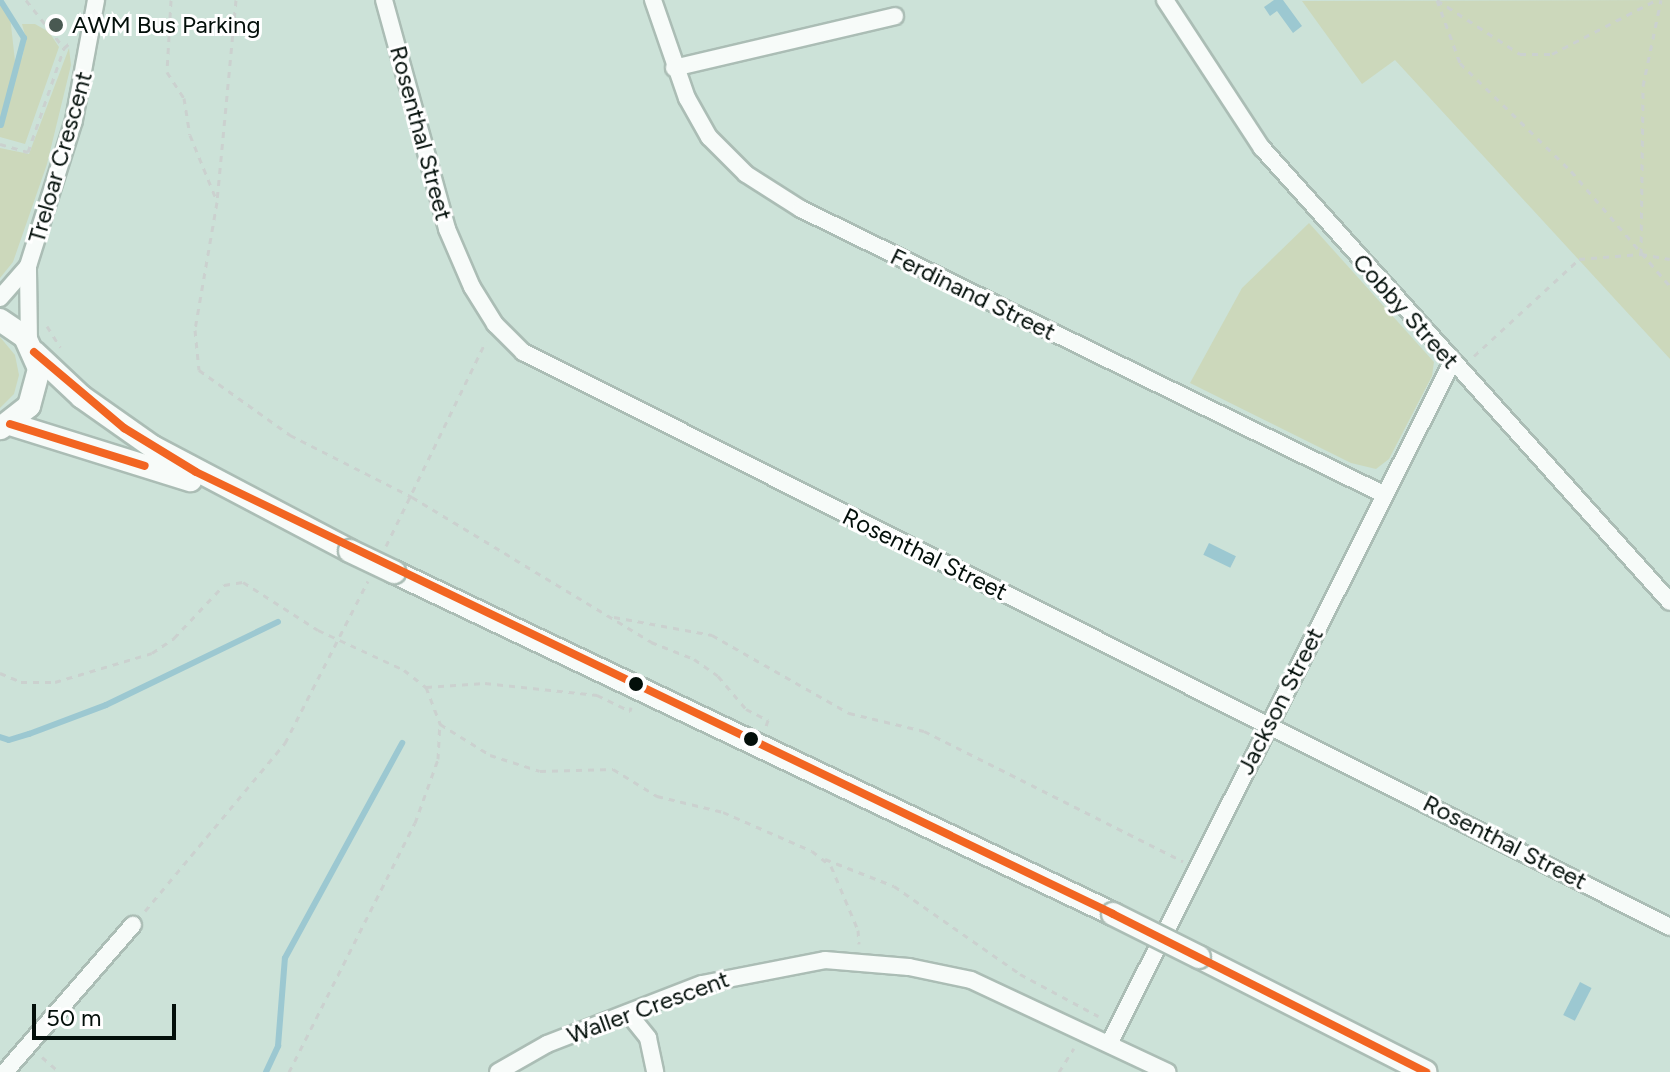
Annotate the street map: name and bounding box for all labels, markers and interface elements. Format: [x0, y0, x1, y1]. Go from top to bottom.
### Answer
place label: AWM Bus Parking [72, 11, 261, 39]
marker: AWM Bus Parking [47, 16, 65, 34]
street label: Rosenthal Street [384, 42, 458, 224]
street label: Treloar Crescent [22, 68, 98, 246]
street label: Ferdinand Street [886, 242, 1060, 346]
street label: Cobby Street [1347, 248, 1465, 374]
street label: Rosenthal Street [838, 502, 1012, 606]
street label: Jackson Street [1231, 623, 1329, 779]
unlabelled marker [628, 676, 644, 692]
unlabelled marker [743, 731, 759, 747]
street label: Rosenthal Street [1418, 788, 1592, 896]
street label: Waller Crescent [563, 964, 733, 1050]
scale bar [36, 988, 180, 1038]
text: 50 m [46, 1003, 102, 1032]

